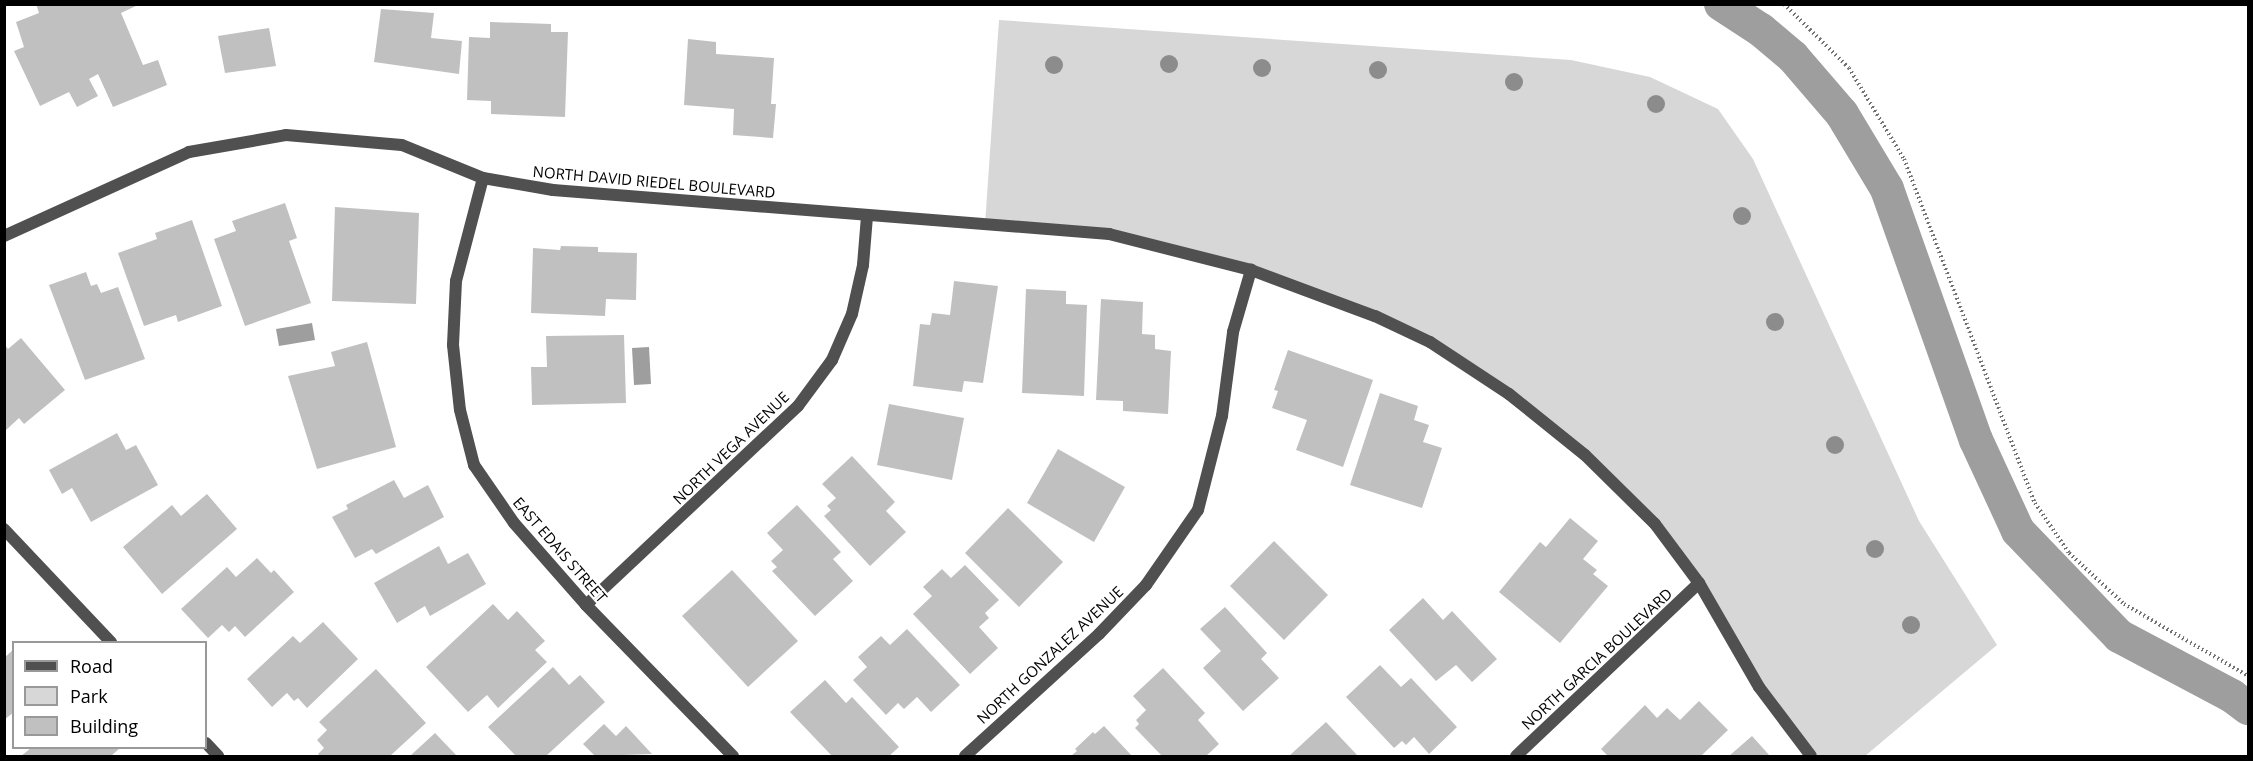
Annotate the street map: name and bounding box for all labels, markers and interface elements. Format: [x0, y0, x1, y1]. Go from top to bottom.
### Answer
street label: NORTH DAVID RIEDEL BOULEVARD [532, 162, 776, 202]
street label: NORTH VEGA AVENUE [669, 388, 793, 508]
street label: EAST EDAIS STREET [509, 494, 611, 606]
street label: NORTH GONZALEZ AVENUE [973, 582, 1127, 728]
street label: NORTH GARCIA BOULEVARD [1518, 585, 1676, 733]
legend [12, 641, 207, 749]
text: Road [70, 654, 113, 678]
text: Park [70, 684, 108, 708]
text: Building [70, 714, 138, 738]

